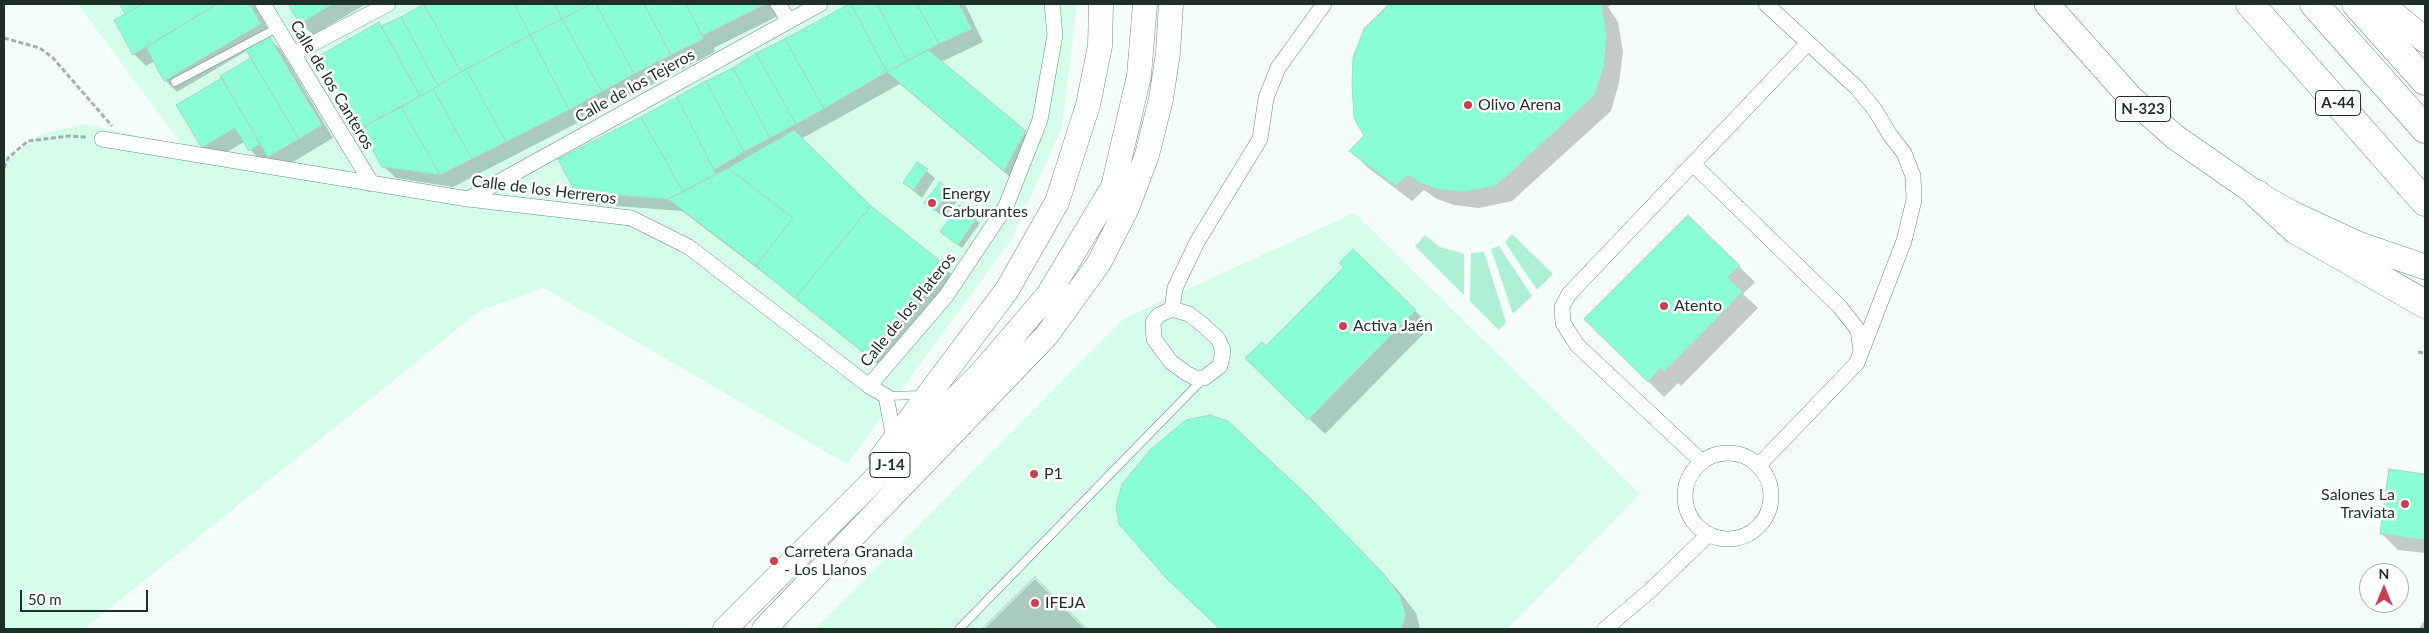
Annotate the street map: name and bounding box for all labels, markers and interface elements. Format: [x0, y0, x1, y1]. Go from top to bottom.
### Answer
street label: Calle de los Canteros [286, 17, 378, 153]
street label: Calle de los Tejeros [572, 45, 698, 127]
road number: A-44 [2316, 90, 2360, 116]
place label: Olivo Arena [1478, 95, 1561, 115]
road number: N-323 [2116, 96, 2170, 122]
marker: Olivo Arena [1462, 99, 1474, 111]
street label: Calle de los Herreros [470, 172, 618, 208]
place label: Energy Carburantes [942, 184, 1028, 222]
marker: Energy Carburantes [926, 197, 938, 209]
street label: Calle de los Plateros [856, 249, 960, 371]
place label: Atento [1674, 296, 1722, 316]
marker: Atento [1658, 300, 1670, 312]
place label: Activa Jaén [1353, 316, 1433, 336]
marker: Activa Jaén [1337, 320, 1349, 332]
road number: J-14 [870, 452, 910, 478]
place label: P1 [1044, 464, 1063, 484]
marker: P1 [1028, 468, 1040, 480]
place label: Salones La Traviata [2321, 485, 2395, 523]
marker: Salones La Traviata [2399, 498, 2411, 510]
place label: Carretera Granada - Los Llanos [784, 542, 913, 580]
marker: Carretera Granada - Los Llanos [768, 555, 780, 567]
north arrow [2359, 563, 2409, 613]
text: N [2379, 565, 2389, 582]
scale bar [22, 580, 150, 612]
text: 50 m [28, 590, 62, 608]
place label: IFEJA [1045, 593, 1085, 613]
marker: IFEJA [1029, 597, 1041, 609]

